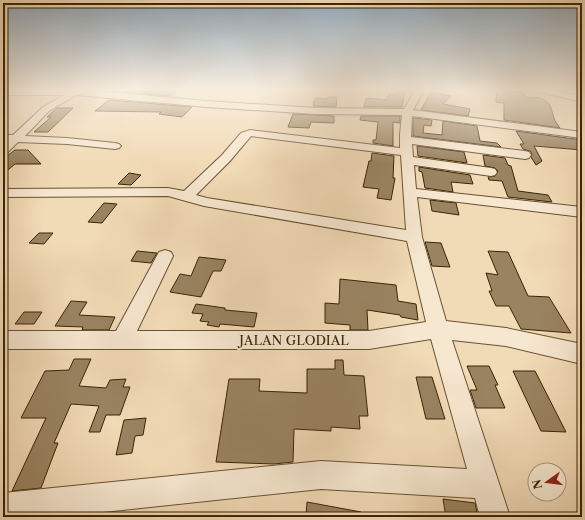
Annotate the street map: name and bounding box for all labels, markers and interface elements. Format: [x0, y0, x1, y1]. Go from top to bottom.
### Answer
street label: JALAN GLODIAL [237, 332, 349, 348]
north arrow [527, 462, 567, 502]
text: N [529, 478, 545, 491]

